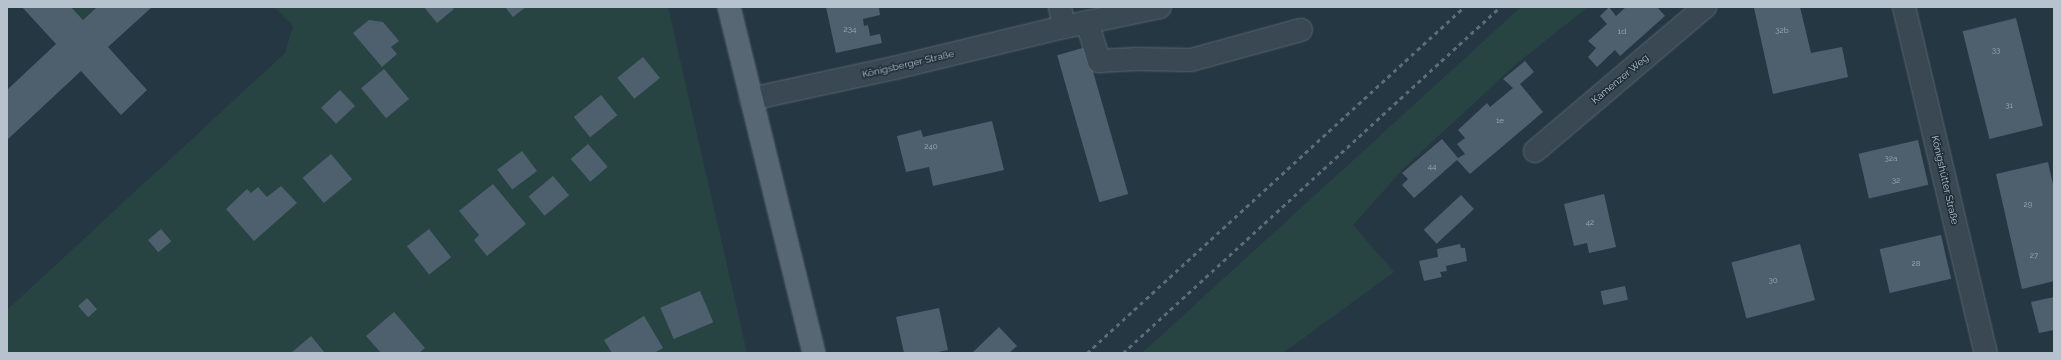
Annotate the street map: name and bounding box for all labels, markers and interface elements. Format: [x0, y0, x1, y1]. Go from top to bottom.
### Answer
house number: 234 [844, 25, 856, 35]
house number: 32b [1775, 26, 1789, 36]
house number: 1d [1618, 27, 1626, 37]
house number: 33 [1992, 46, 2000, 56]
street label: Königsberger Straße [861, 48, 955, 80]
street label: Kamenzer Weg [1589, 51, 1651, 107]
house number: 31 [2005, 101, 2013, 111]
house number: 1e [1496, 116, 1504, 126]
street label: Königshütter Straße [1929, 134, 1961, 226]
house number: 240 [924, 142, 938, 152]
house number: 32a [1885, 154, 1897, 164]
house number: 44 [1428, 162, 1436, 172]
house number: 32 [1892, 176, 1900, 186]
house number: 29 [2024, 200, 2032, 210]
house number: 42 [1586, 218, 1594, 228]
house number: 27 [2030, 251, 2038, 261]
house number: 28 [1912, 259, 1920, 269]
house number: 30 [1768, 276, 1778, 286]

